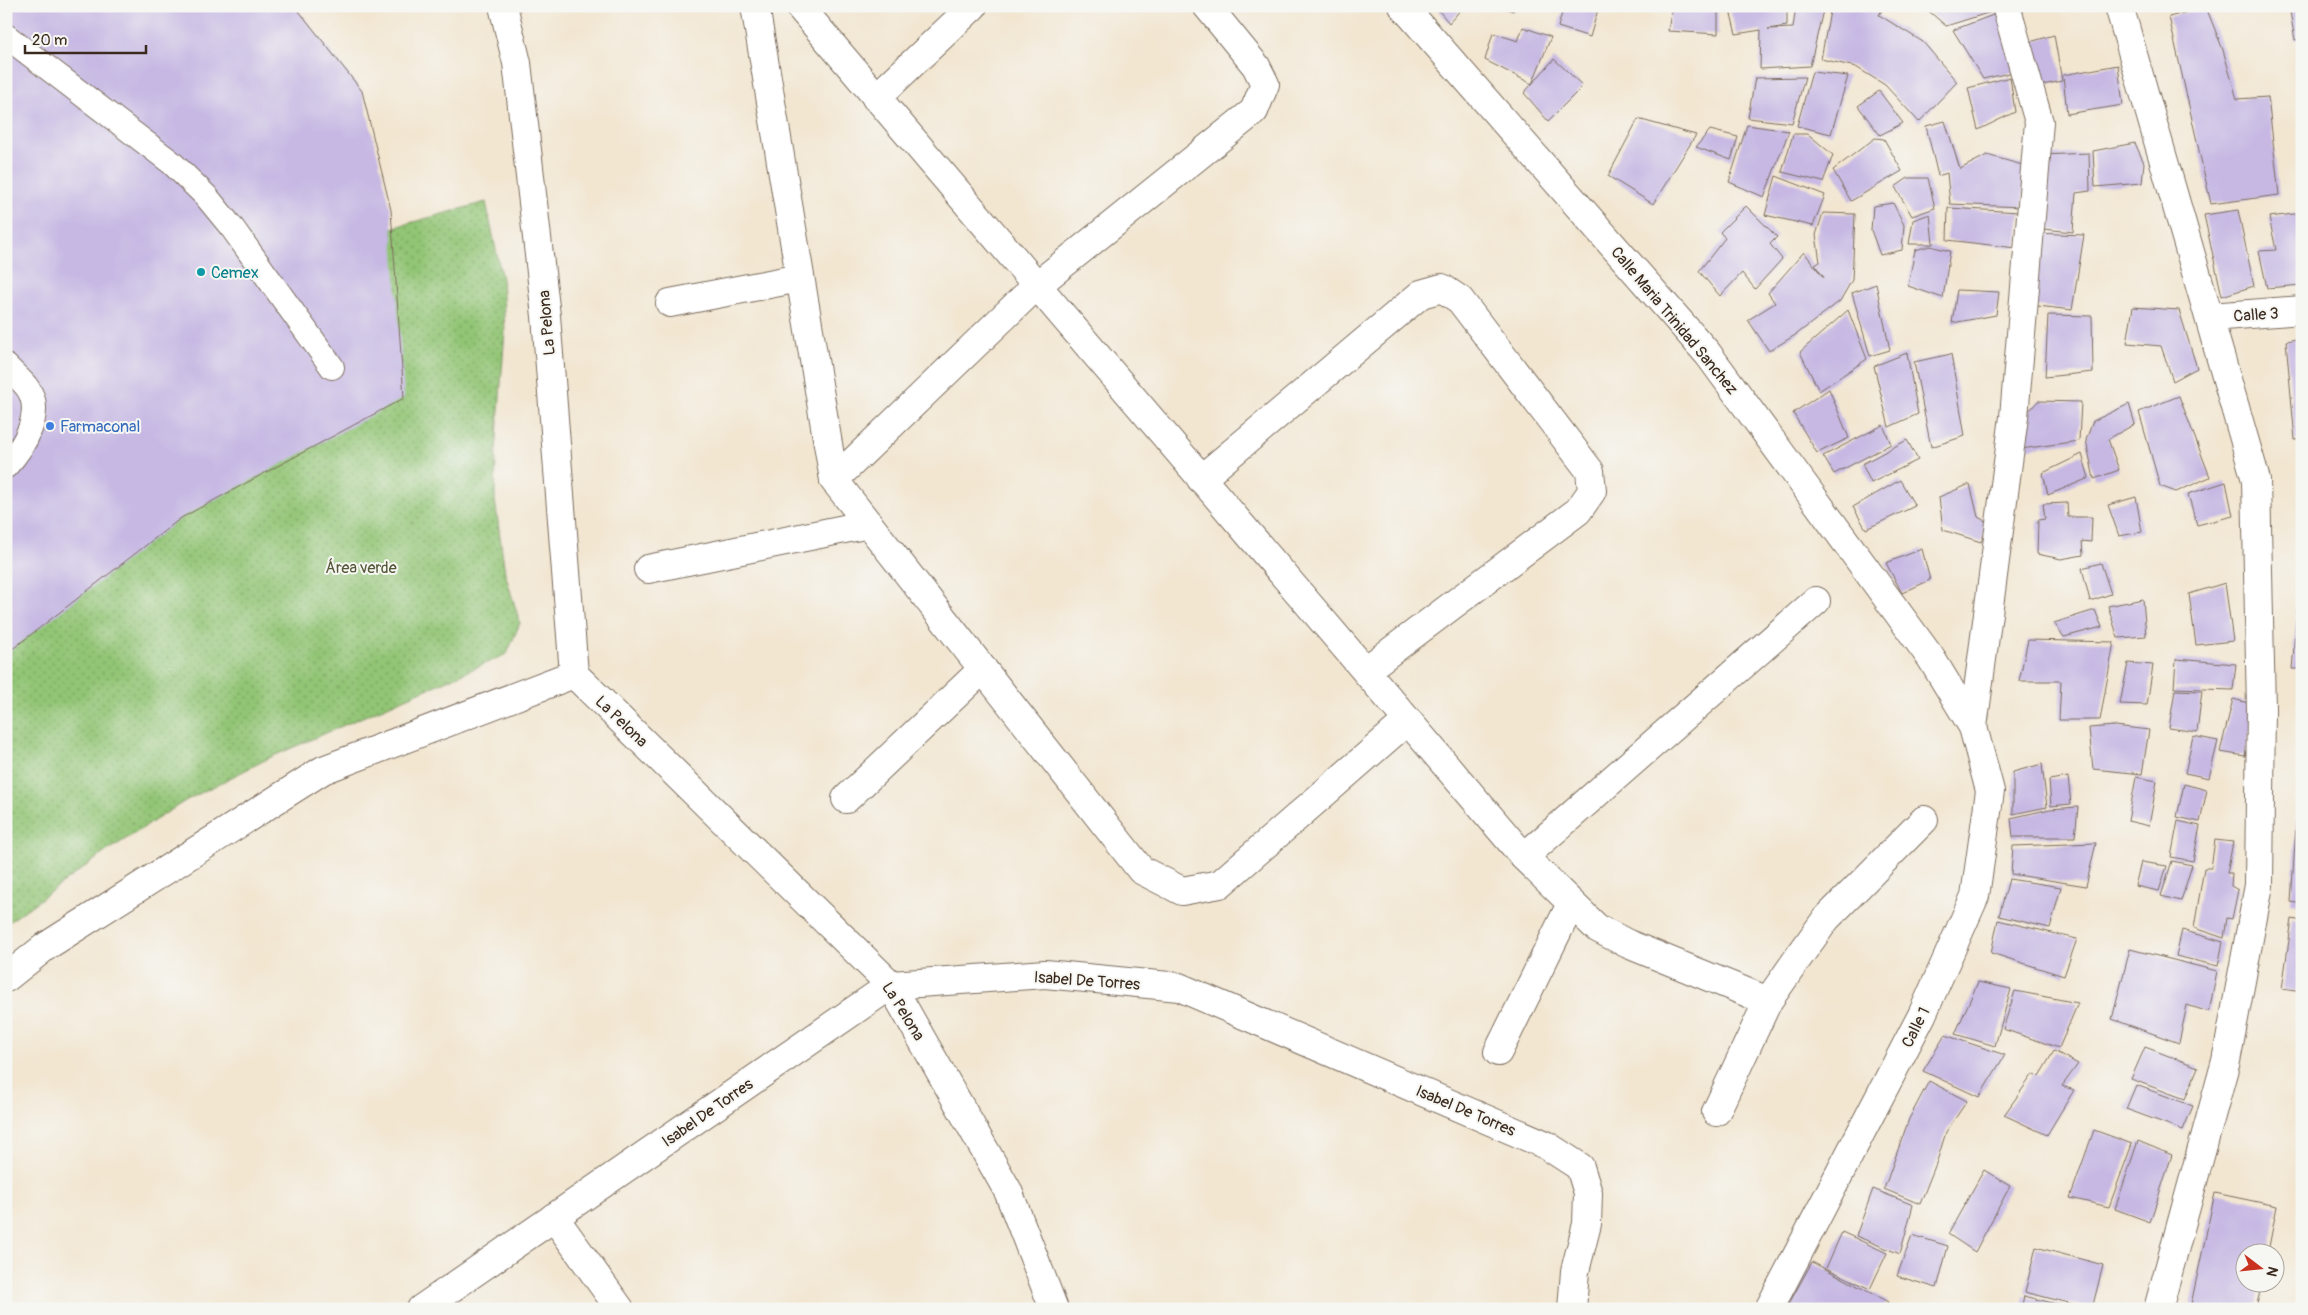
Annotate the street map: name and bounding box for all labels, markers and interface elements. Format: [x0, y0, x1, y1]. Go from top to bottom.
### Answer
scale bar [25, 22, 146, 54]
text: 20 m [32, 31, 67, 50]
street label: Calle Maria Trinidad Sanchez [1606, 243, 1742, 399]
place label: Cemex [211, 263, 259, 283]
marker: Cemex [195, 266, 207, 278]
street label: La Pelona [534, 289, 560, 356]
street label: Calle 3 [2233, 303, 2279, 327]
place label: Farmaconal [60, 417, 140, 437]
marker: Farmaconal [44, 420, 56, 432]
park label: Área verde [325, 558, 397, 578]
street label: La Pelona [591, 692, 652, 752]
street label: Isabel De Torres [1033, 967, 1141, 995]
street label: La Pelona [877, 978, 929, 1045]
street label: Calle 1 [1897, 1004, 1934, 1051]
street label: Isabel De Torres [658, 1074, 757, 1152]
street label: Isabel De Torres [1413, 1081, 1518, 1141]
north arrow [2236, 1242, 2286, 1292]
text: N [2263, 1265, 2281, 1278]

